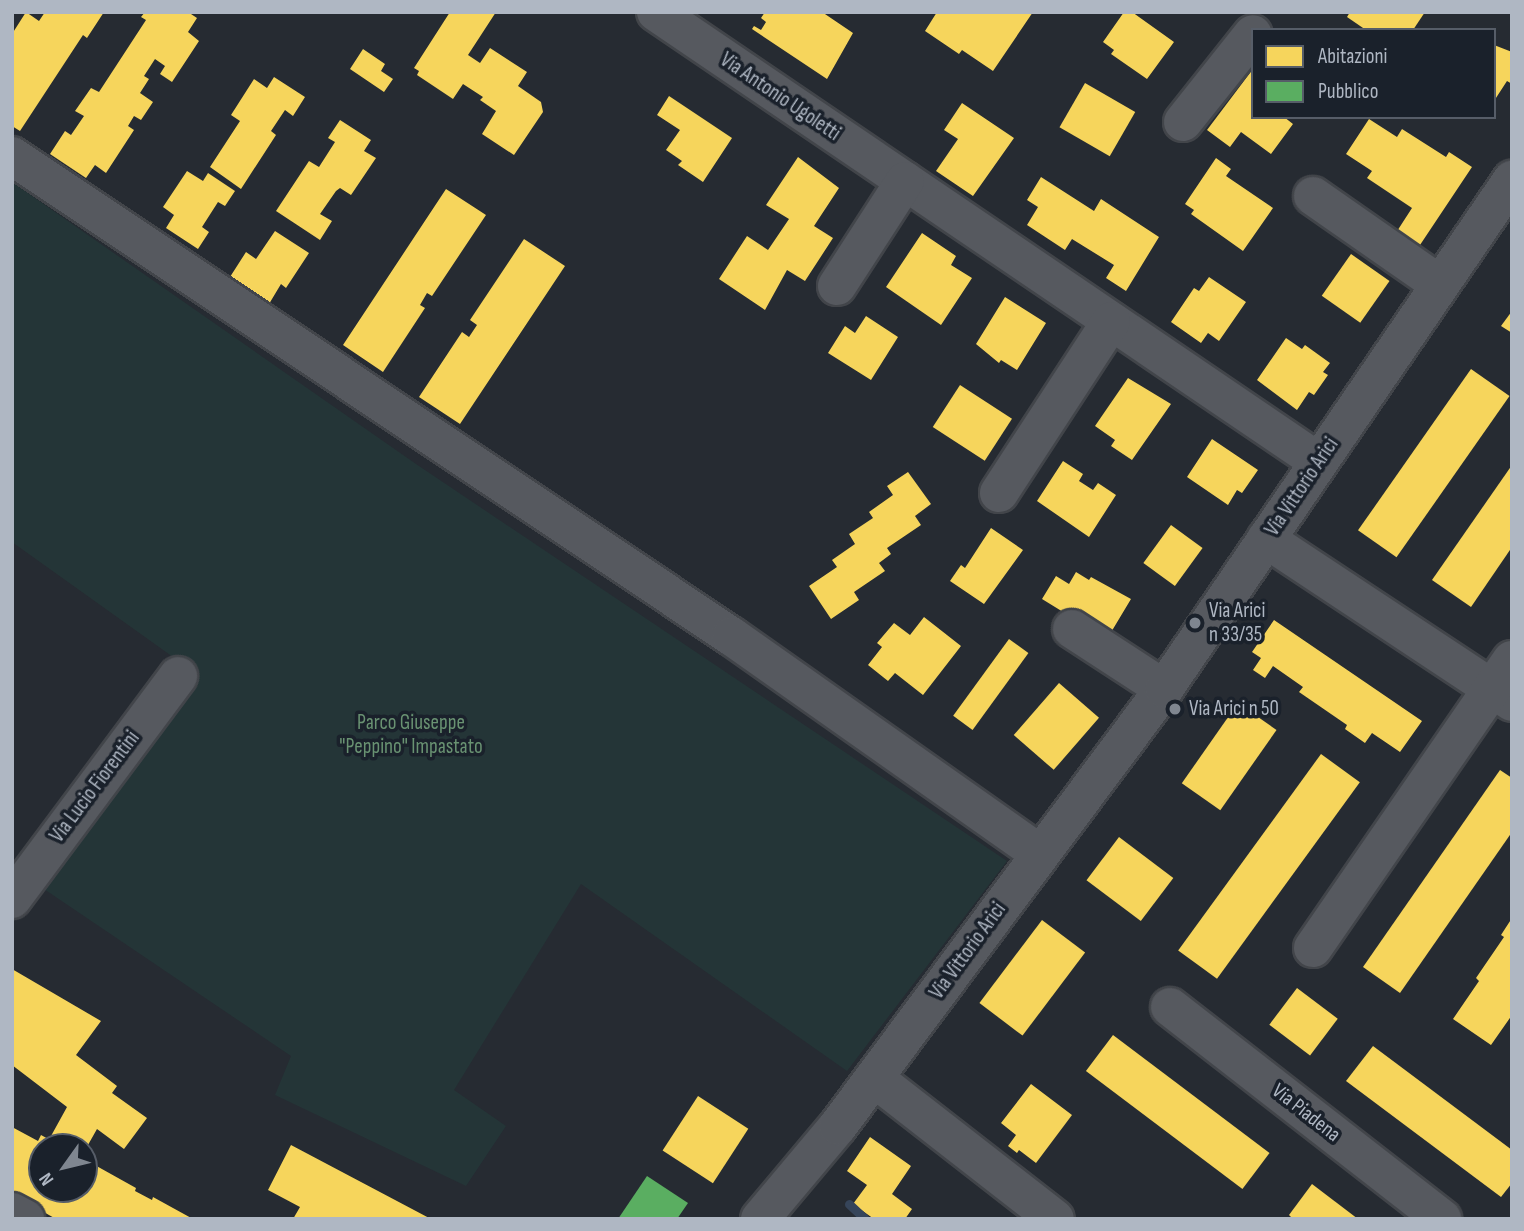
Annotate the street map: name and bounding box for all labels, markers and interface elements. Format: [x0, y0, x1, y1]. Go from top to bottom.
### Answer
legend [1251, 28, 1496, 119]
text: Abitazioni [1318, 44, 1387, 69]
street label: Via Antonio Ugoletti [715, 48, 845, 146]
text: Pubblico [1318, 79, 1378, 104]
street label: Via Vittorio Arici [1260, 433, 1344, 541]
place label: Via Arici n 33/35 [1209, 598, 1265, 648]
marker: Via Arici n 33/35 [1187, 615, 1203, 631]
place label: Via Arici n 50 [1189, 696, 1279, 722]
marker: Via Arici n 50 [1167, 701, 1183, 717]
park label: Parco Giuseppe "Peppino" Impastato [339, 710, 483, 760]
street label: Via Lucio Fiorentini [45, 726, 145, 848]
street label: Via Vittorio Arici [925, 898, 1011, 1004]
street label: Via Piadena [1267, 1078, 1345, 1148]
north arrow [28, 1133, 98, 1203]
text: N [34, 1168, 59, 1190]

